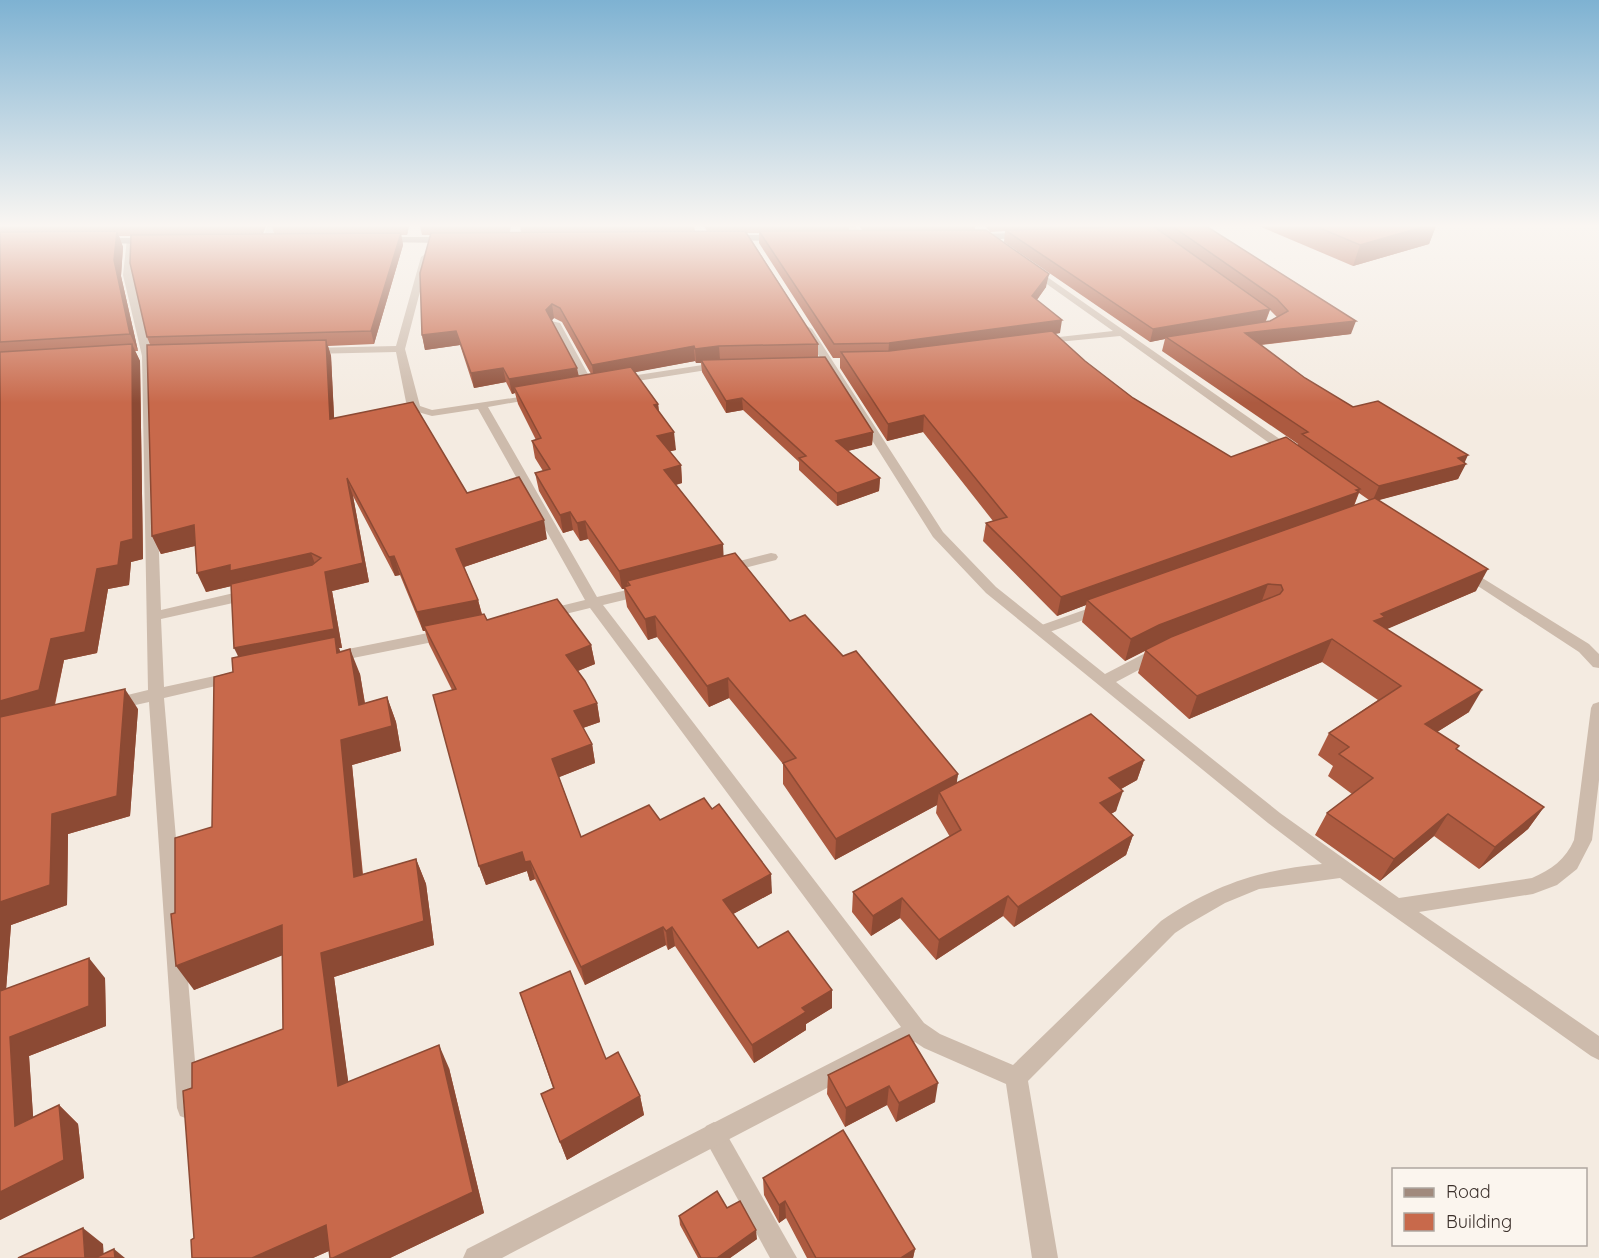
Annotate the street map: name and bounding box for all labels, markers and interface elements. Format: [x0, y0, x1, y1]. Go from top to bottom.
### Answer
legend [1392, 1168, 1587, 1246]
text: Road [1446, 1180, 1491, 1203]
text: Building [1446, 1210, 1512, 1233]

